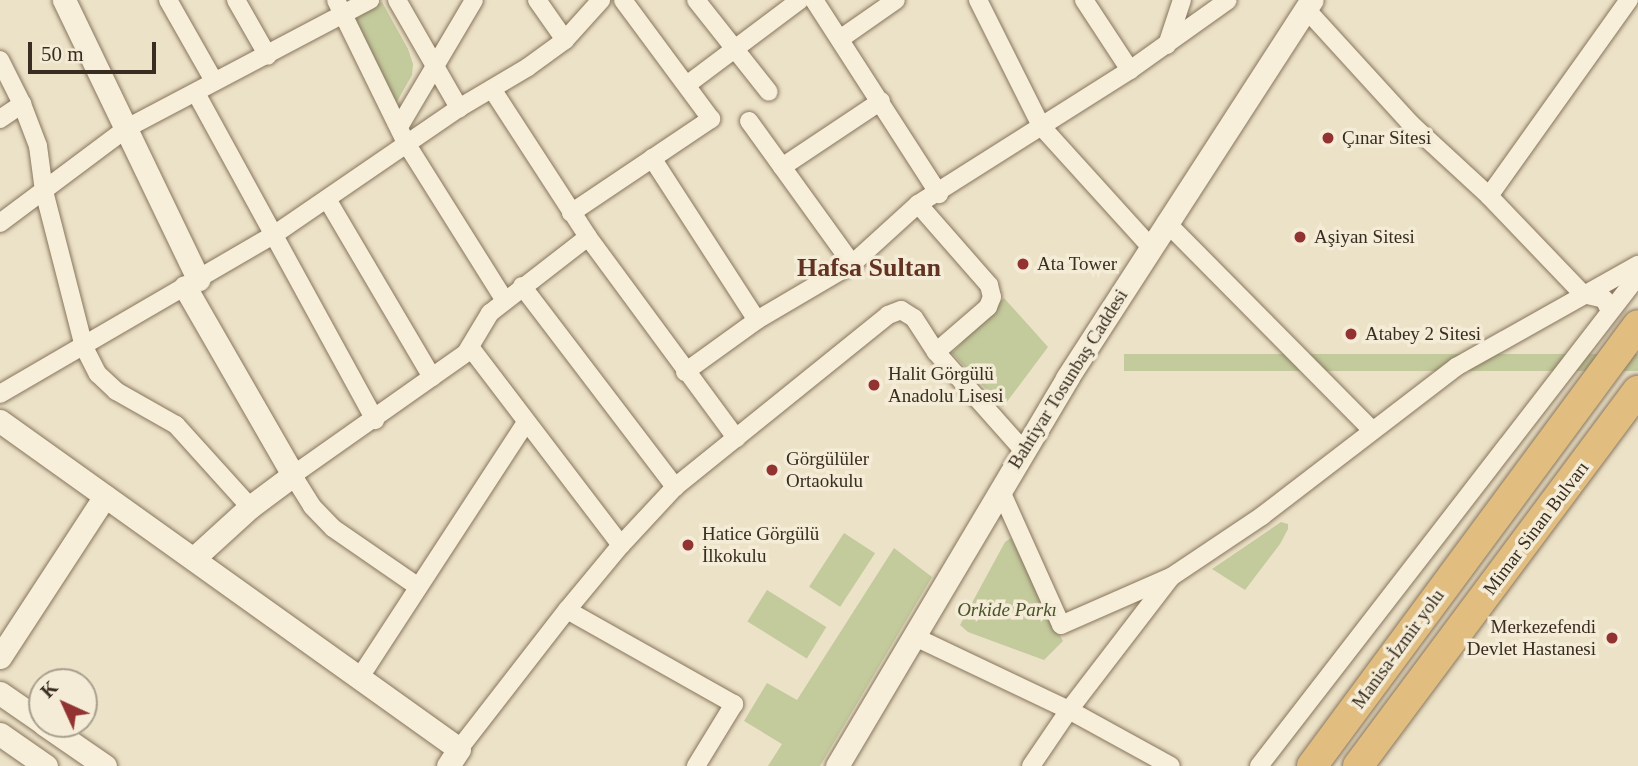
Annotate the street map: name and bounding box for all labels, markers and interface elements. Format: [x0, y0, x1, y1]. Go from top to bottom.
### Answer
scale bar [32, 28, 159, 72]
text: 50 m [41, 42, 84, 66]
place label: Çınar Sitesi [1342, 127, 1431, 149]
marker: Çınar Sitesi [1320, 130, 1336, 146]
place label: Aşiyan Sitesi [1314, 226, 1415, 248]
marker: Aşiyan Sitesi [1292, 229, 1308, 245]
district label: Hafsa Sultan [797, 252, 941, 284]
place label: Ata Tower [1037, 253, 1117, 275]
marker: Ata Tower [1015, 256, 1031, 272]
street label: Bahtiyar Tosunbaş Caddesi [1003, 285, 1133, 473]
place label: Atabey 2 Sitesi [1365, 323, 1481, 345]
marker: Atabey 2 Sitesi [1343, 326, 1359, 342]
place label: Halit Görgülü Anadolu Lisesi [888, 363, 1004, 407]
marker: Halit Görgülü Anadolu Lisesi [866, 377, 882, 393]
place label: Görgülüler Ortaokulu [786, 448, 869, 492]
street label: Mimar Sinan Bulvarı [1478, 457, 1594, 599]
marker: Görgülüler Ortaokulu [764, 462, 780, 478]
place label: Hatice Görgülü İlkokulu [702, 523, 819, 567]
marker: Hatice Görgülü İlkokulu [680, 537, 696, 553]
street label: Manisa-İzmir yolu [1347, 585, 1449, 713]
park label: Orkide Parkı [957, 599, 1057, 621]
place label: Merkezefendi Devlet Hastanesi [1467, 616, 1596, 660]
marker: Merkezefendi Devlet Hastanesi [1602, 628, 1622, 648]
north arrow [28, 668, 98, 738]
text: K [37, 677, 62, 702]

